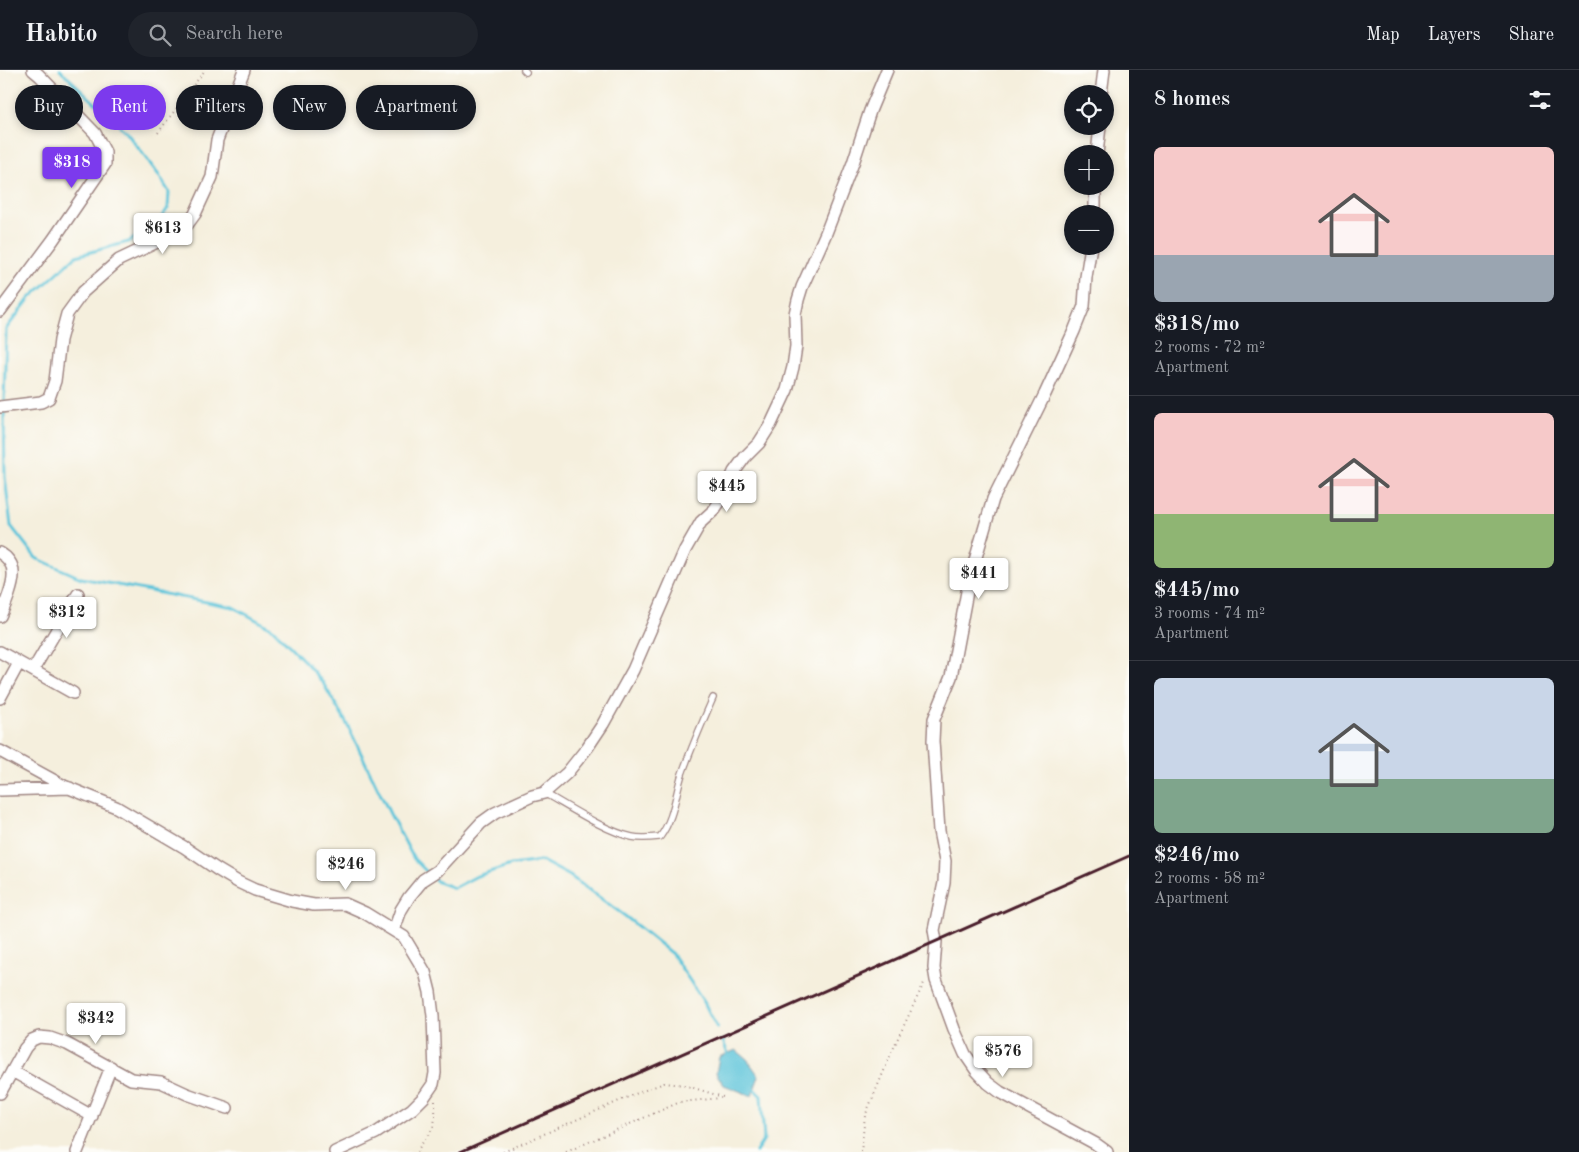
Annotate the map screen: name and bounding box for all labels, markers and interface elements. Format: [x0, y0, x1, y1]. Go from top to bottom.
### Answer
search box [128, 12, 478, 57]
icon: search [146, 21, 174, 49]
text: Habito [25, 23, 98, 47]
text: Search here [186, 25, 283, 44]
text: Map [1366, 26, 1400, 44]
text: Layers [1428, 26, 1480, 44]
text: Share [1508, 26, 1554, 44]
chip: Buy [15, 85, 83, 130]
chip: Rent [93, 85, 166, 130]
chip: Filters [176, 85, 263, 130]
chip: New [273, 85, 346, 130]
chip: Apartment [356, 85, 476, 130]
map controls [1064, 85, 1114, 255]
button: locate [1064, 85, 1114, 135]
icon: filters [1526, 86, 1554, 114]
text: 8 homes [1154, 89, 1230, 110]
button: + [1064, 145, 1114, 195]
pin: $318 [42, 146, 102, 189]
text: $318 [53, 155, 91, 171]
icon: home [1309, 180, 1399, 270]
button: − [1064, 205, 1114, 255]
pin: $613 [133, 212, 193, 255]
text: $613 [144, 221, 182, 237]
text: $318/mo [1154, 314, 1240, 335]
text: 2 rooms · 72 m² [1154, 340, 1265, 356]
text: Apartment [1154, 360, 1229, 376]
icon: home [1309, 445, 1399, 535]
pin: $445 [697, 470, 757, 513]
text: $445 [708, 479, 746, 495]
pin: $441 [949, 558, 1009, 600]
text: $441 [960, 566, 998, 582]
text: $445/mo [1154, 580, 1240, 601]
pin: $312 [37, 596, 97, 639]
text: $312 [48, 605, 86, 621]
text: 3 rooms · 74 m² [1154, 606, 1265, 622]
text: Apartment [1154, 626, 1229, 642]
icon: home [1309, 710, 1399, 800]
text: $246/mo [1154, 845, 1240, 866]
pin: $246 [316, 848, 376, 891]
text: $246 [327, 857, 365, 873]
text: 2 rooms · 58 m² [1154, 871, 1265, 887]
text: Apartment [1154, 891, 1229, 907]
pin: $342 [66, 1002, 126, 1045]
text: $342 [77, 1011, 115, 1027]
pin: $576 [973, 1036, 1033, 1078]
text: $576 [984, 1044, 1022, 1060]

